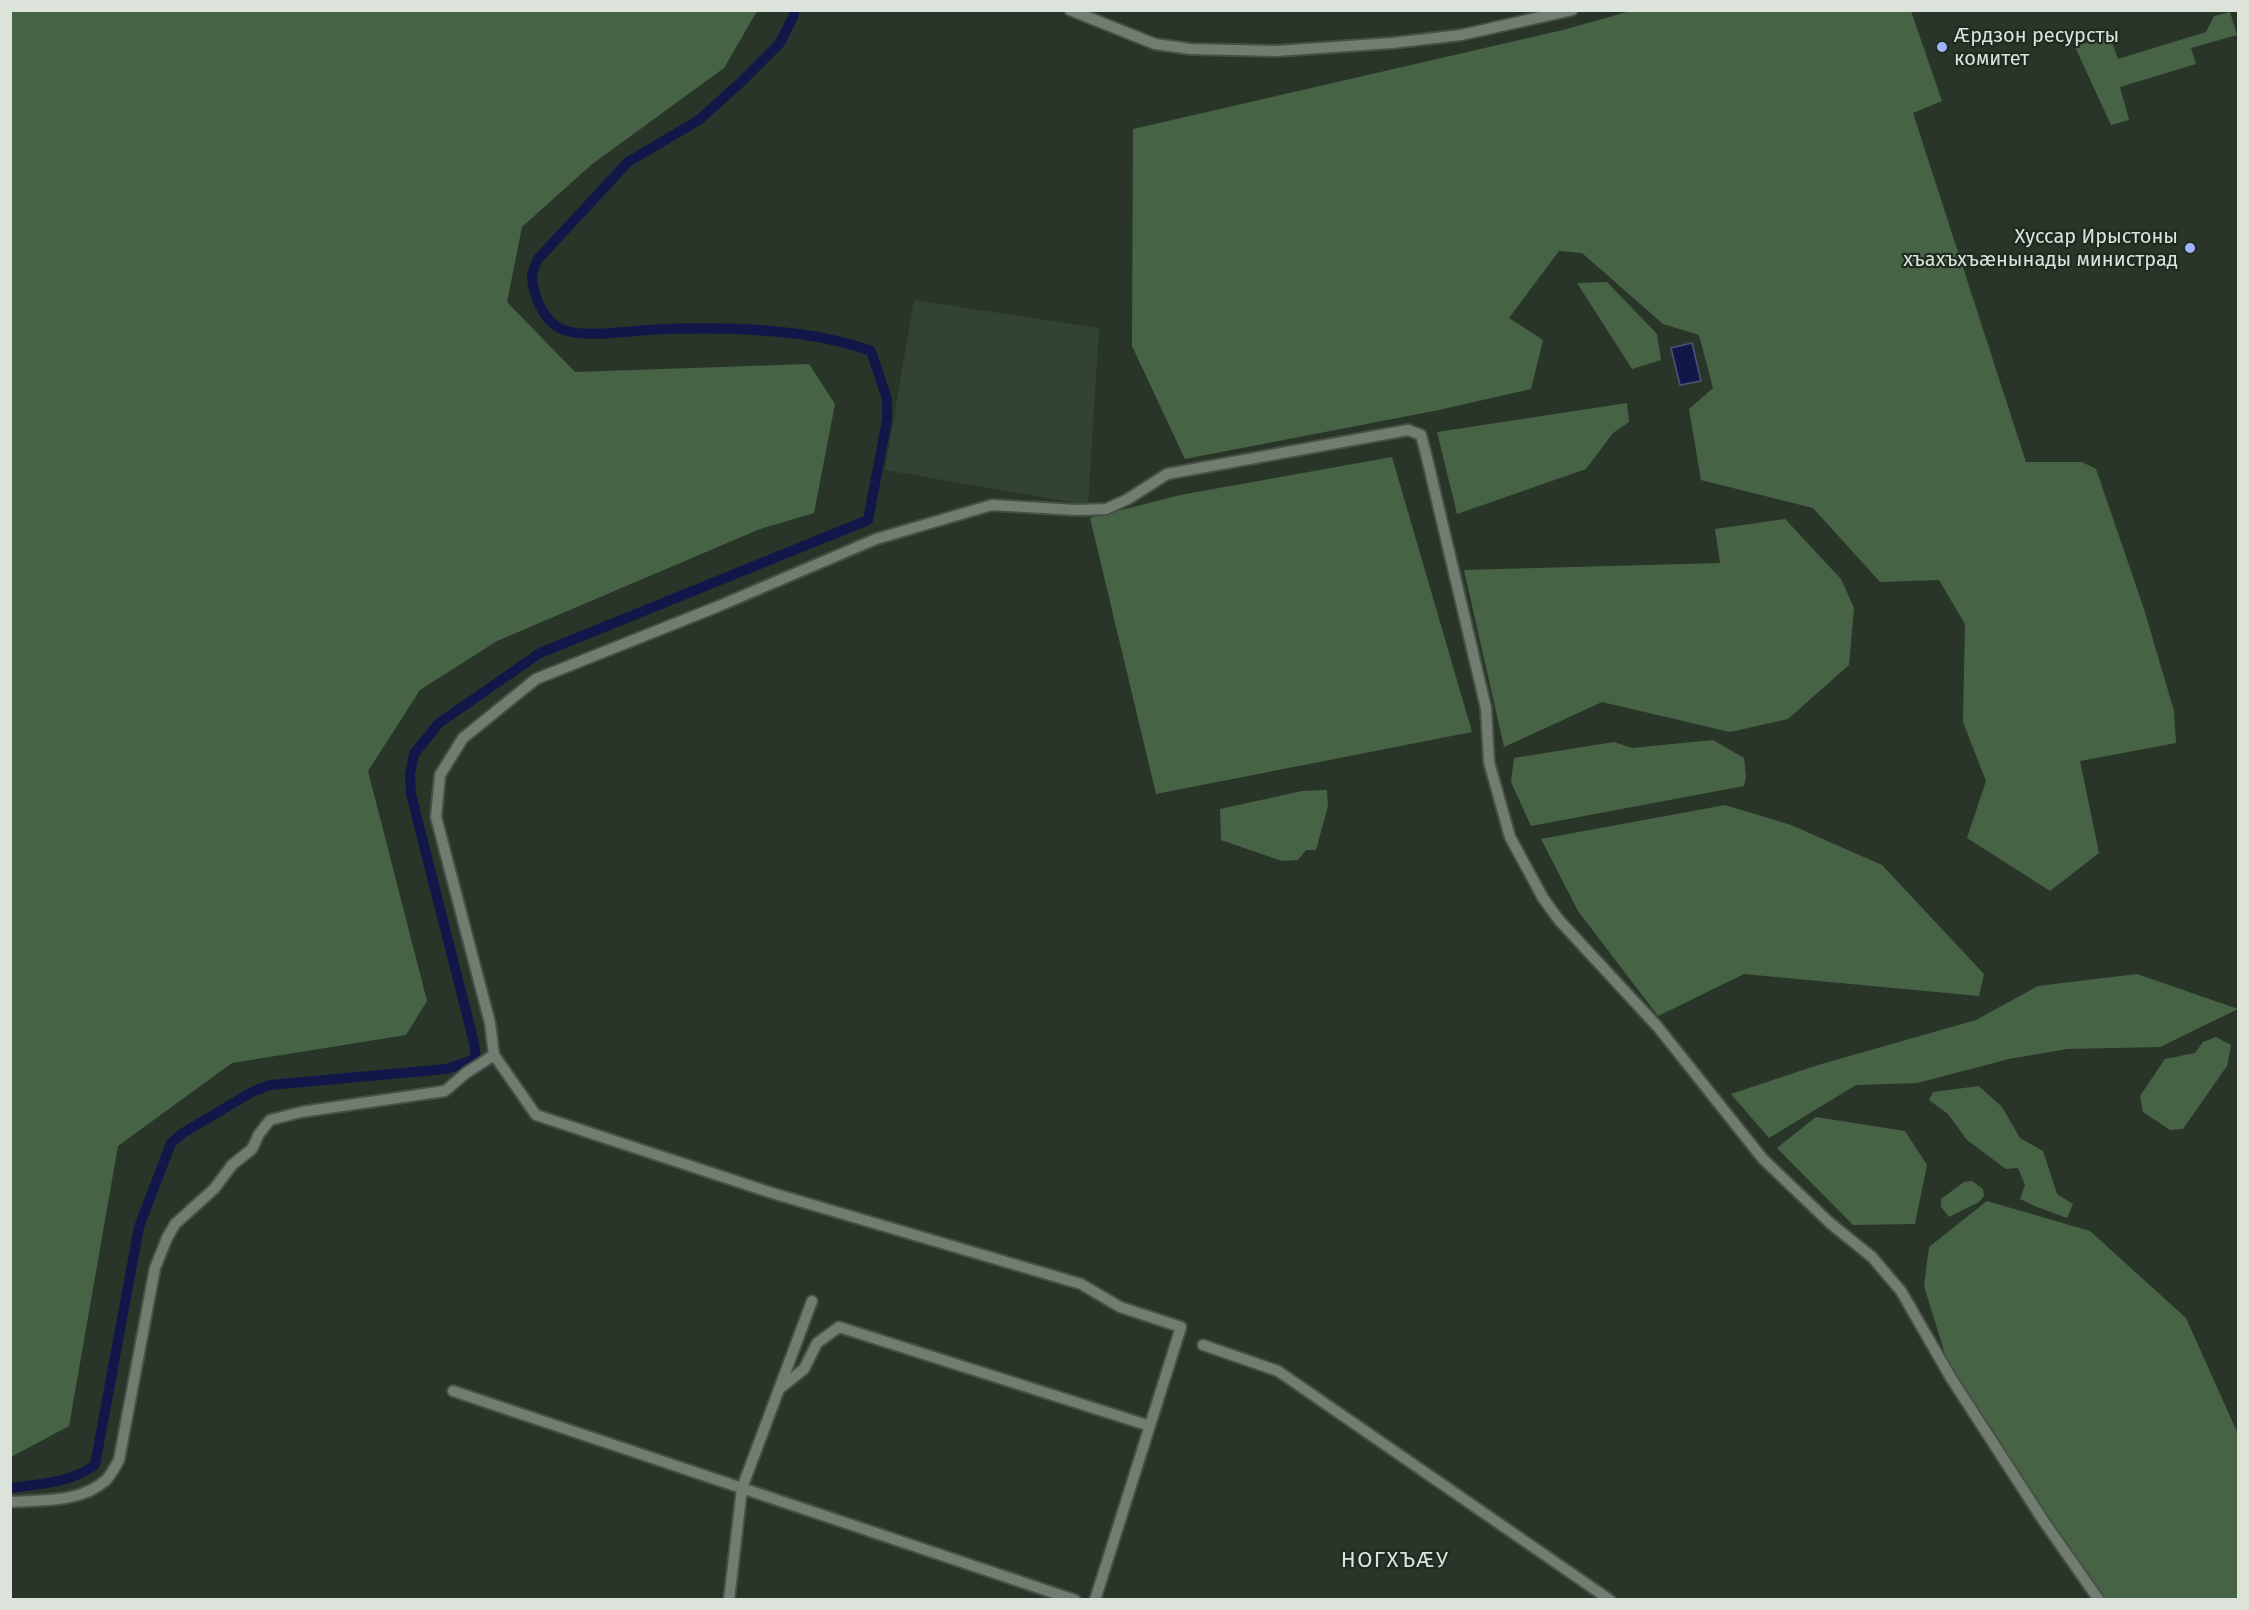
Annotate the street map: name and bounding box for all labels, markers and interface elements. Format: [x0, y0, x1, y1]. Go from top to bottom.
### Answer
place label: Æрдзон ресурсты комитет [1954, 24, 2119, 71]
marker: Æрдзон ресурсты комитет [1935, 40, 1949, 54]
place label: Хуссар Ирыстоны хъахъхъæнынады министрад [1903, 225, 2178, 272]
marker: Хуссар Ирыстоны хъахъхъæнынады министрад [2183, 241, 2197, 255]
district label: НОГХЪÆУ [1341, 1548, 1449, 1574]

